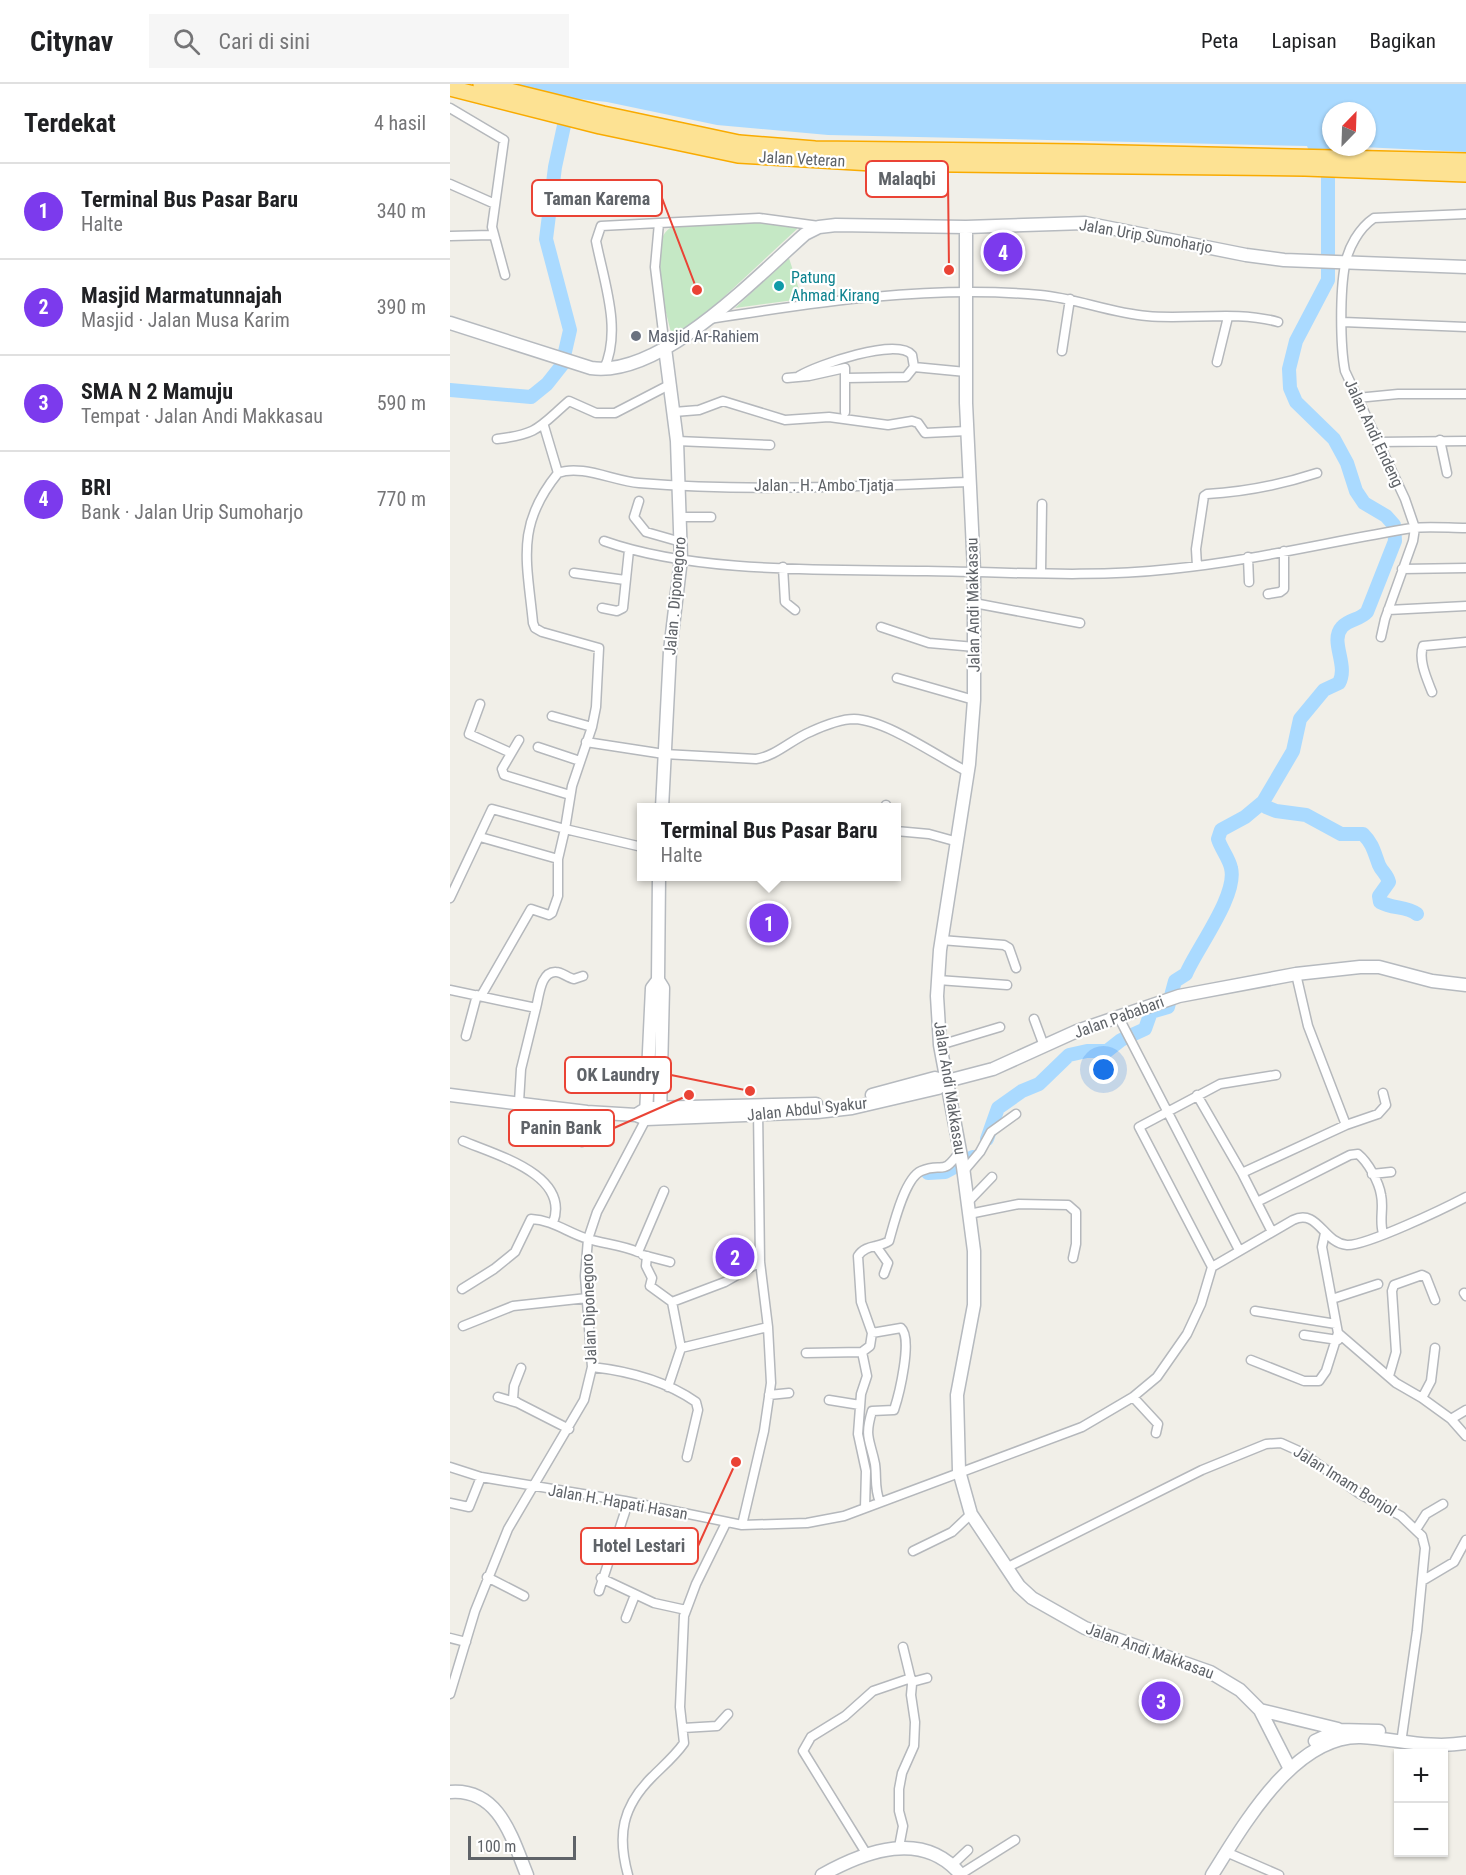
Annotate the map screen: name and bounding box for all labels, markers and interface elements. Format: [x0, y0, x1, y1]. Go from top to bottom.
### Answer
search box [149, 14, 569, 68]
text: Citynav [30, 25, 113, 58]
icon: search [170, 25, 203, 58]
text: Cari di sini [218, 29, 310, 54]
text: Peta [1201, 29, 1239, 53]
text: Lapisan [1272, 29, 1337, 53]
text: Bagikan [1370, 29, 1436, 53]
north arrow [1322, 102, 1376, 156]
text: Terdekat [24, 108, 116, 138]
text: 4 hasil [374, 111, 426, 135]
street label: Jalan Veteran [758, 147, 846, 171]
callout: Malaqbi [866, 161, 948, 197]
text: Malaqbi [878, 168, 936, 189]
callout: Taman Karema [532, 180, 662, 216]
text: Terminal Bus Pasar Baru [81, 187, 298, 212]
text: Taman Karema [544, 188, 650, 209]
text: 1 [38, 199, 49, 223]
text: 340 m [377, 199, 426, 223]
text: Halte [81, 212, 123, 236]
street label: Jalan Urip Sumoharjo [1078, 215, 1214, 257]
pin: 4 [984, 230, 1022, 274]
place label: Patung Ahmad Kirang [791, 268, 880, 305]
marker: Patung Ahmad Kirang [772, 279, 786, 293]
text: Masjid Marmatunnajah [81, 283, 282, 308]
text: 2 [38, 295, 49, 319]
text: 390 m [377, 295, 426, 319]
text: Masjid · Jalan Musa Karim [81, 308, 290, 332]
place label: Masjid Ar-Rahiem [648, 327, 759, 346]
marker: Masjid Ar-Rahiem [629, 329, 643, 343]
street label: Jalan Andi Endeng [1341, 376, 1407, 490]
text: SMA N 2 Mamuju [81, 379, 233, 404]
text: 3 [38, 391, 49, 415]
text: 590 m [377, 391, 426, 415]
text: Tempat · Jalan Andi Makkasau [81, 404, 323, 428]
text: BRI [81, 475, 111, 500]
street label: Jalan . H. Ambo Tjatja [754, 476, 894, 495]
text: 4 [38, 487, 49, 511]
text: 770 m [377, 487, 426, 511]
text: Bank · Jalan Urip Sumoharjo [81, 500, 303, 524]
street label: Jalan . Diponegoro [660, 536, 690, 656]
street label: Jalan Andi Makkasau [962, 537, 984, 673]
popup [637, 803, 901, 881]
text: Terminal Bus Pasar Baru [661, 818, 877, 843]
text: Halte [661, 843, 702, 867]
pin: 1 [750, 900, 788, 946]
street label: Jalan Pababari [1071, 992, 1167, 1042]
street label: Jalan Andi Makkasau [930, 1020, 970, 1156]
your location [1089, 1055, 1118, 1084]
callout: OK Laundry [565, 1057, 671, 1093]
text: OK Laundry [577, 1064, 659, 1085]
street label: Jalan Abdul Syakur [746, 1093, 868, 1125]
callout: Panin Bank [509, 1110, 614, 1146]
text: Panin Bank [520, 1117, 602, 1138]
pin: 2 [716, 1234, 754, 1280]
street label: Jalan Diponegoro [578, 1253, 600, 1365]
street label: Jalan Imam Bonjol [1290, 1442, 1400, 1520]
street label: Jalan H. Hapati Hasan [547, 1480, 689, 1524]
callout: Hotel Lestari [581, 1528, 698, 1564]
text: Hotel Lestari [593, 1535, 685, 1556]
street label: Jalan Andi Makkasau [1083, 1619, 1217, 1683]
pin: 3 [1142, 1678, 1180, 1724]
map controls [1394, 1749, 1448, 1857]
button: + [1394, 1749, 1448, 1803]
button: − [1394, 1803, 1448, 1857]
scale bar [468, 1833, 576, 1860]
text: 100 m [477, 1837, 516, 1856]

